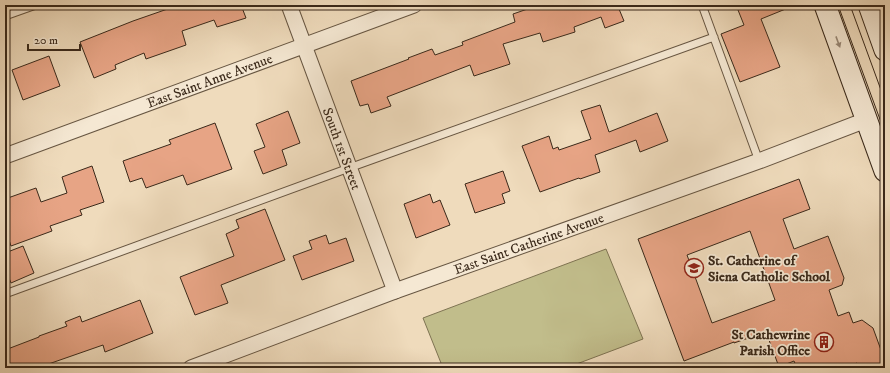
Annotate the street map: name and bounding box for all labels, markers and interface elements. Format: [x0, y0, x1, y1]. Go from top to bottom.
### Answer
scale bar [28, 26, 80, 52]
text: 20 m [34, 33, 58, 48]
one-way arrow [835, 36, 841, 48]
street label: East Saint Anne Avenue [145, 50, 275, 113]
street label: South 1st Street [318, 105, 365, 193]
street label: East Saint Catherine Avenue [452, 209, 607, 279]
place label: St. Catherine of Siena Catholic School [708, 252, 831, 286]
school or university icon: St. Catherine of Siena Catholic School [683, 257, 705, 279]
place label: St Cathewrine Parish Office [732, 326, 810, 360]
building icon: St Cathewrine Parish Office [813, 331, 835, 353]

